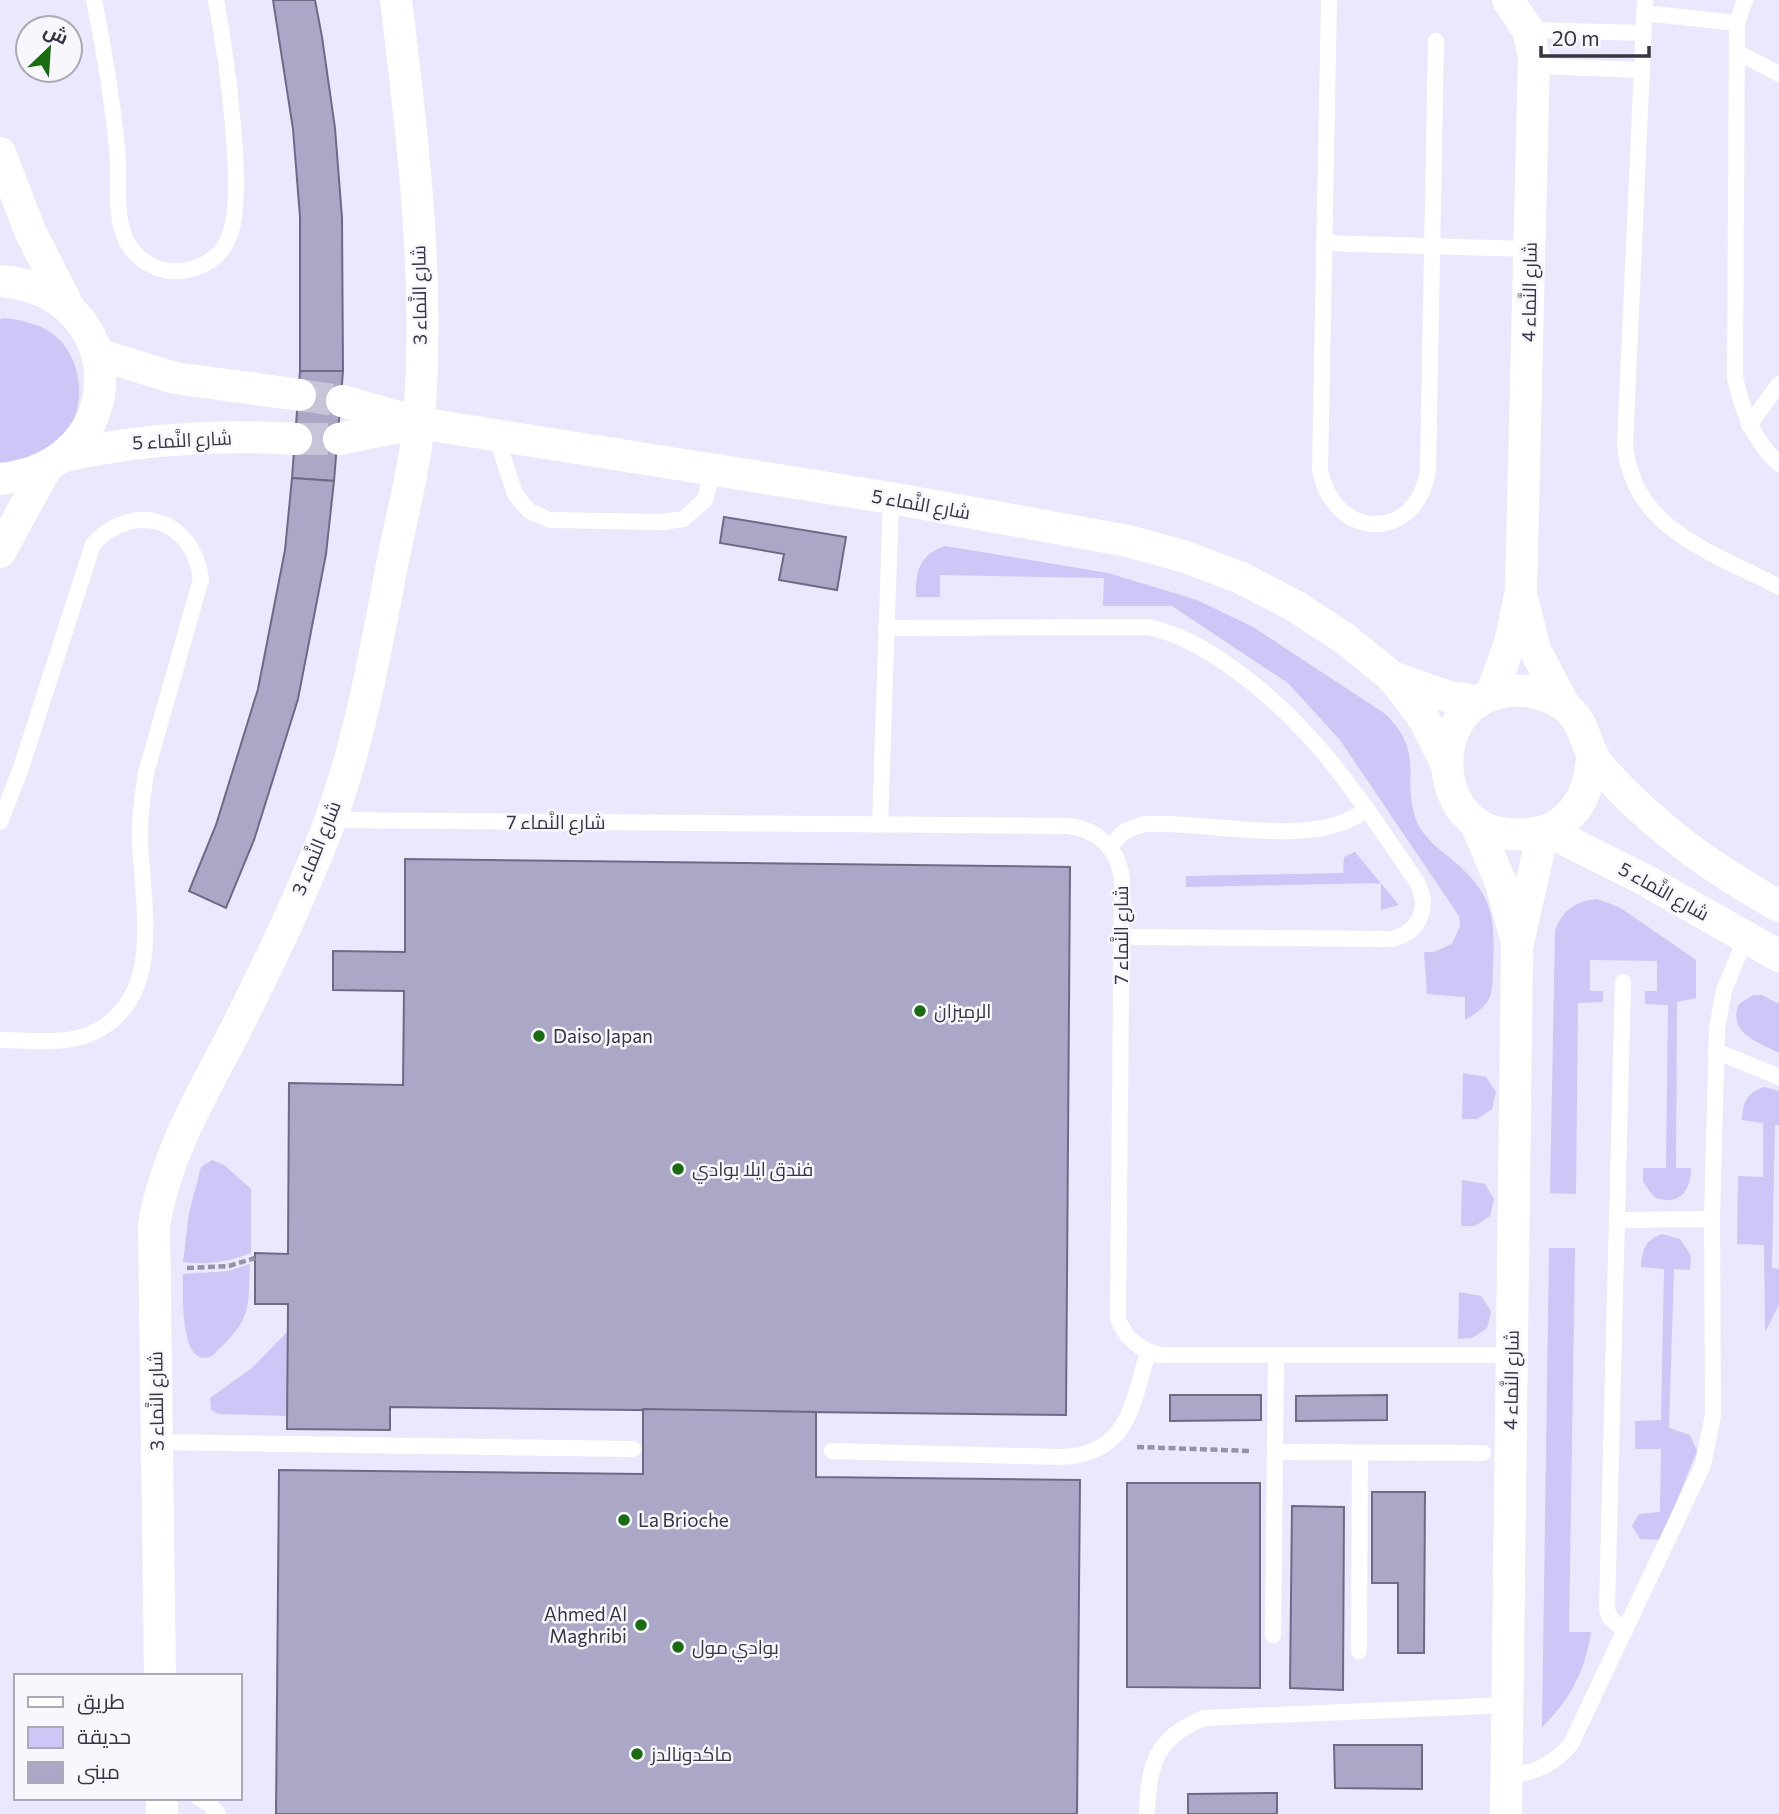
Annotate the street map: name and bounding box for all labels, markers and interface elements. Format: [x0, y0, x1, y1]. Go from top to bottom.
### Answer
north arrow [14, 14, 84, 84]
scale bar [1541, 14, 1650, 58]
text: ش [40, 18, 72, 50]
text: 20 m [1552, 25, 1600, 50]
street label: شارع النَّماء 4 [1516, 242, 1544, 342]
street label: شارع النَّماء 3 [406, 245, 434, 345]
street label: شارع النَّماء 5 [132, 425, 233, 457]
street label: شارع النَّماء 5 [869, 484, 972, 526]
street label: شارع النَّماء 3 [286, 797, 348, 899]
street label: شارع النَّماء 7 [507, 810, 605, 836]
street label: شارع النَّماء 5 [1614, 856, 1713, 927]
street label: شارع النَّماء 7 [1109, 886, 1135, 984]
place label: الرميزان [934, 999, 991, 1023]
marker: الرميزان [912, 1003, 928, 1019]
place label: Daiso Japan [553, 1024, 653, 1047]
marker: Daiso Japan [531, 1028, 547, 1044]
place label: فندق ايلا بوادي [692, 1157, 813, 1184]
marker: فندق ايلا بوادي [670, 1161, 686, 1177]
street label: شارع النَّماء 4 [1498, 1330, 1526, 1430]
street label: شارع النَّماء 3 [143, 1351, 171, 1451]
place label: La Brioche [638, 1508, 729, 1531]
marker: La Brioche [616, 1512, 632, 1528]
place label: Ahmed Al Maghribi [544, 1602, 627, 1647]
marker: Ahmed Al Maghribi [633, 1617, 649, 1633]
place label: بوادي مول [692, 1635, 779, 1662]
marker: بوادي مول [670, 1639, 686, 1655]
legend [14, 1674, 242, 1800]
text: طريق [77, 1688, 125, 1715]
text: حديقة [77, 1723, 131, 1748]
place label: ماكدونالدز [650, 1742, 732, 1766]
marker: ماكدونالدز [629, 1746, 645, 1762]
text: مبنى [77, 1758, 120, 1785]

